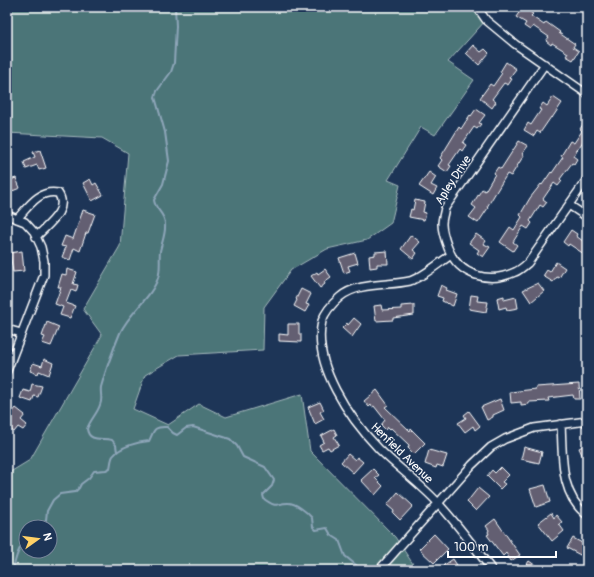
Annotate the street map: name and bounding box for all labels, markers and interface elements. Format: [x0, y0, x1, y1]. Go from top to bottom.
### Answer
street label: Apley Drive [432, 153, 475, 208]
street label: Henfield Avenue [367, 420, 436, 487]
north arrow [18, 519, 58, 559]
text: N [40, 532, 55, 542]
scale bar [448, 533, 556, 559]
text: 100 m [454, 540, 489, 555]

